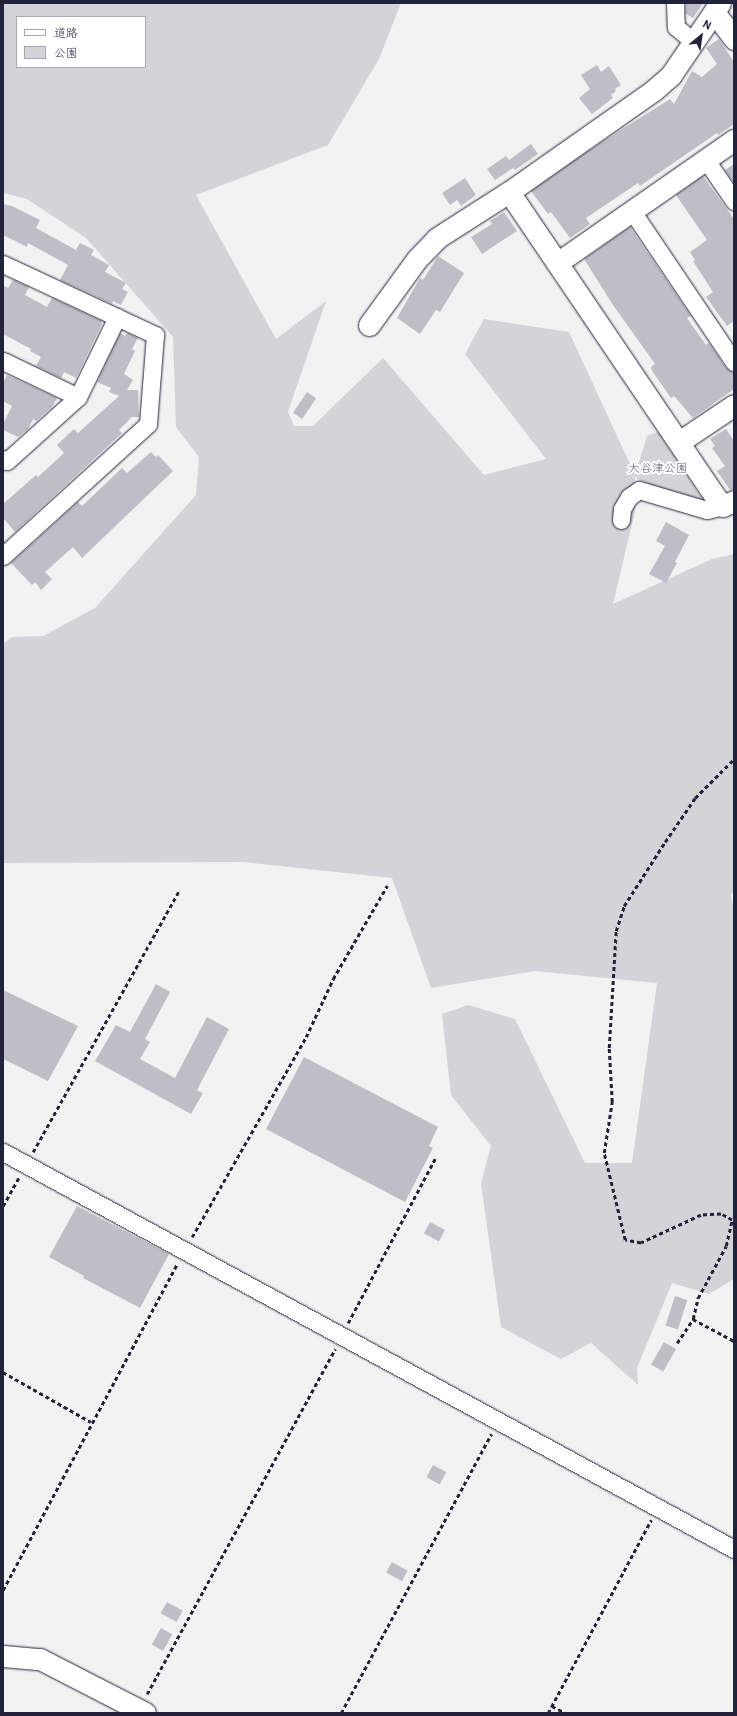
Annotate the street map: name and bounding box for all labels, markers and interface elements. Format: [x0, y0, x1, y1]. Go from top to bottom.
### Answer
legend [16, 16, 146, 68]
north arrow [681, 16, 721, 56]
text: N [701, 18, 713, 33]
text: 道路 [54, 26, 78, 41]
text: 公園 [54, 46, 78, 61]
park label: 大谷津公園 [628, 462, 688, 476]

